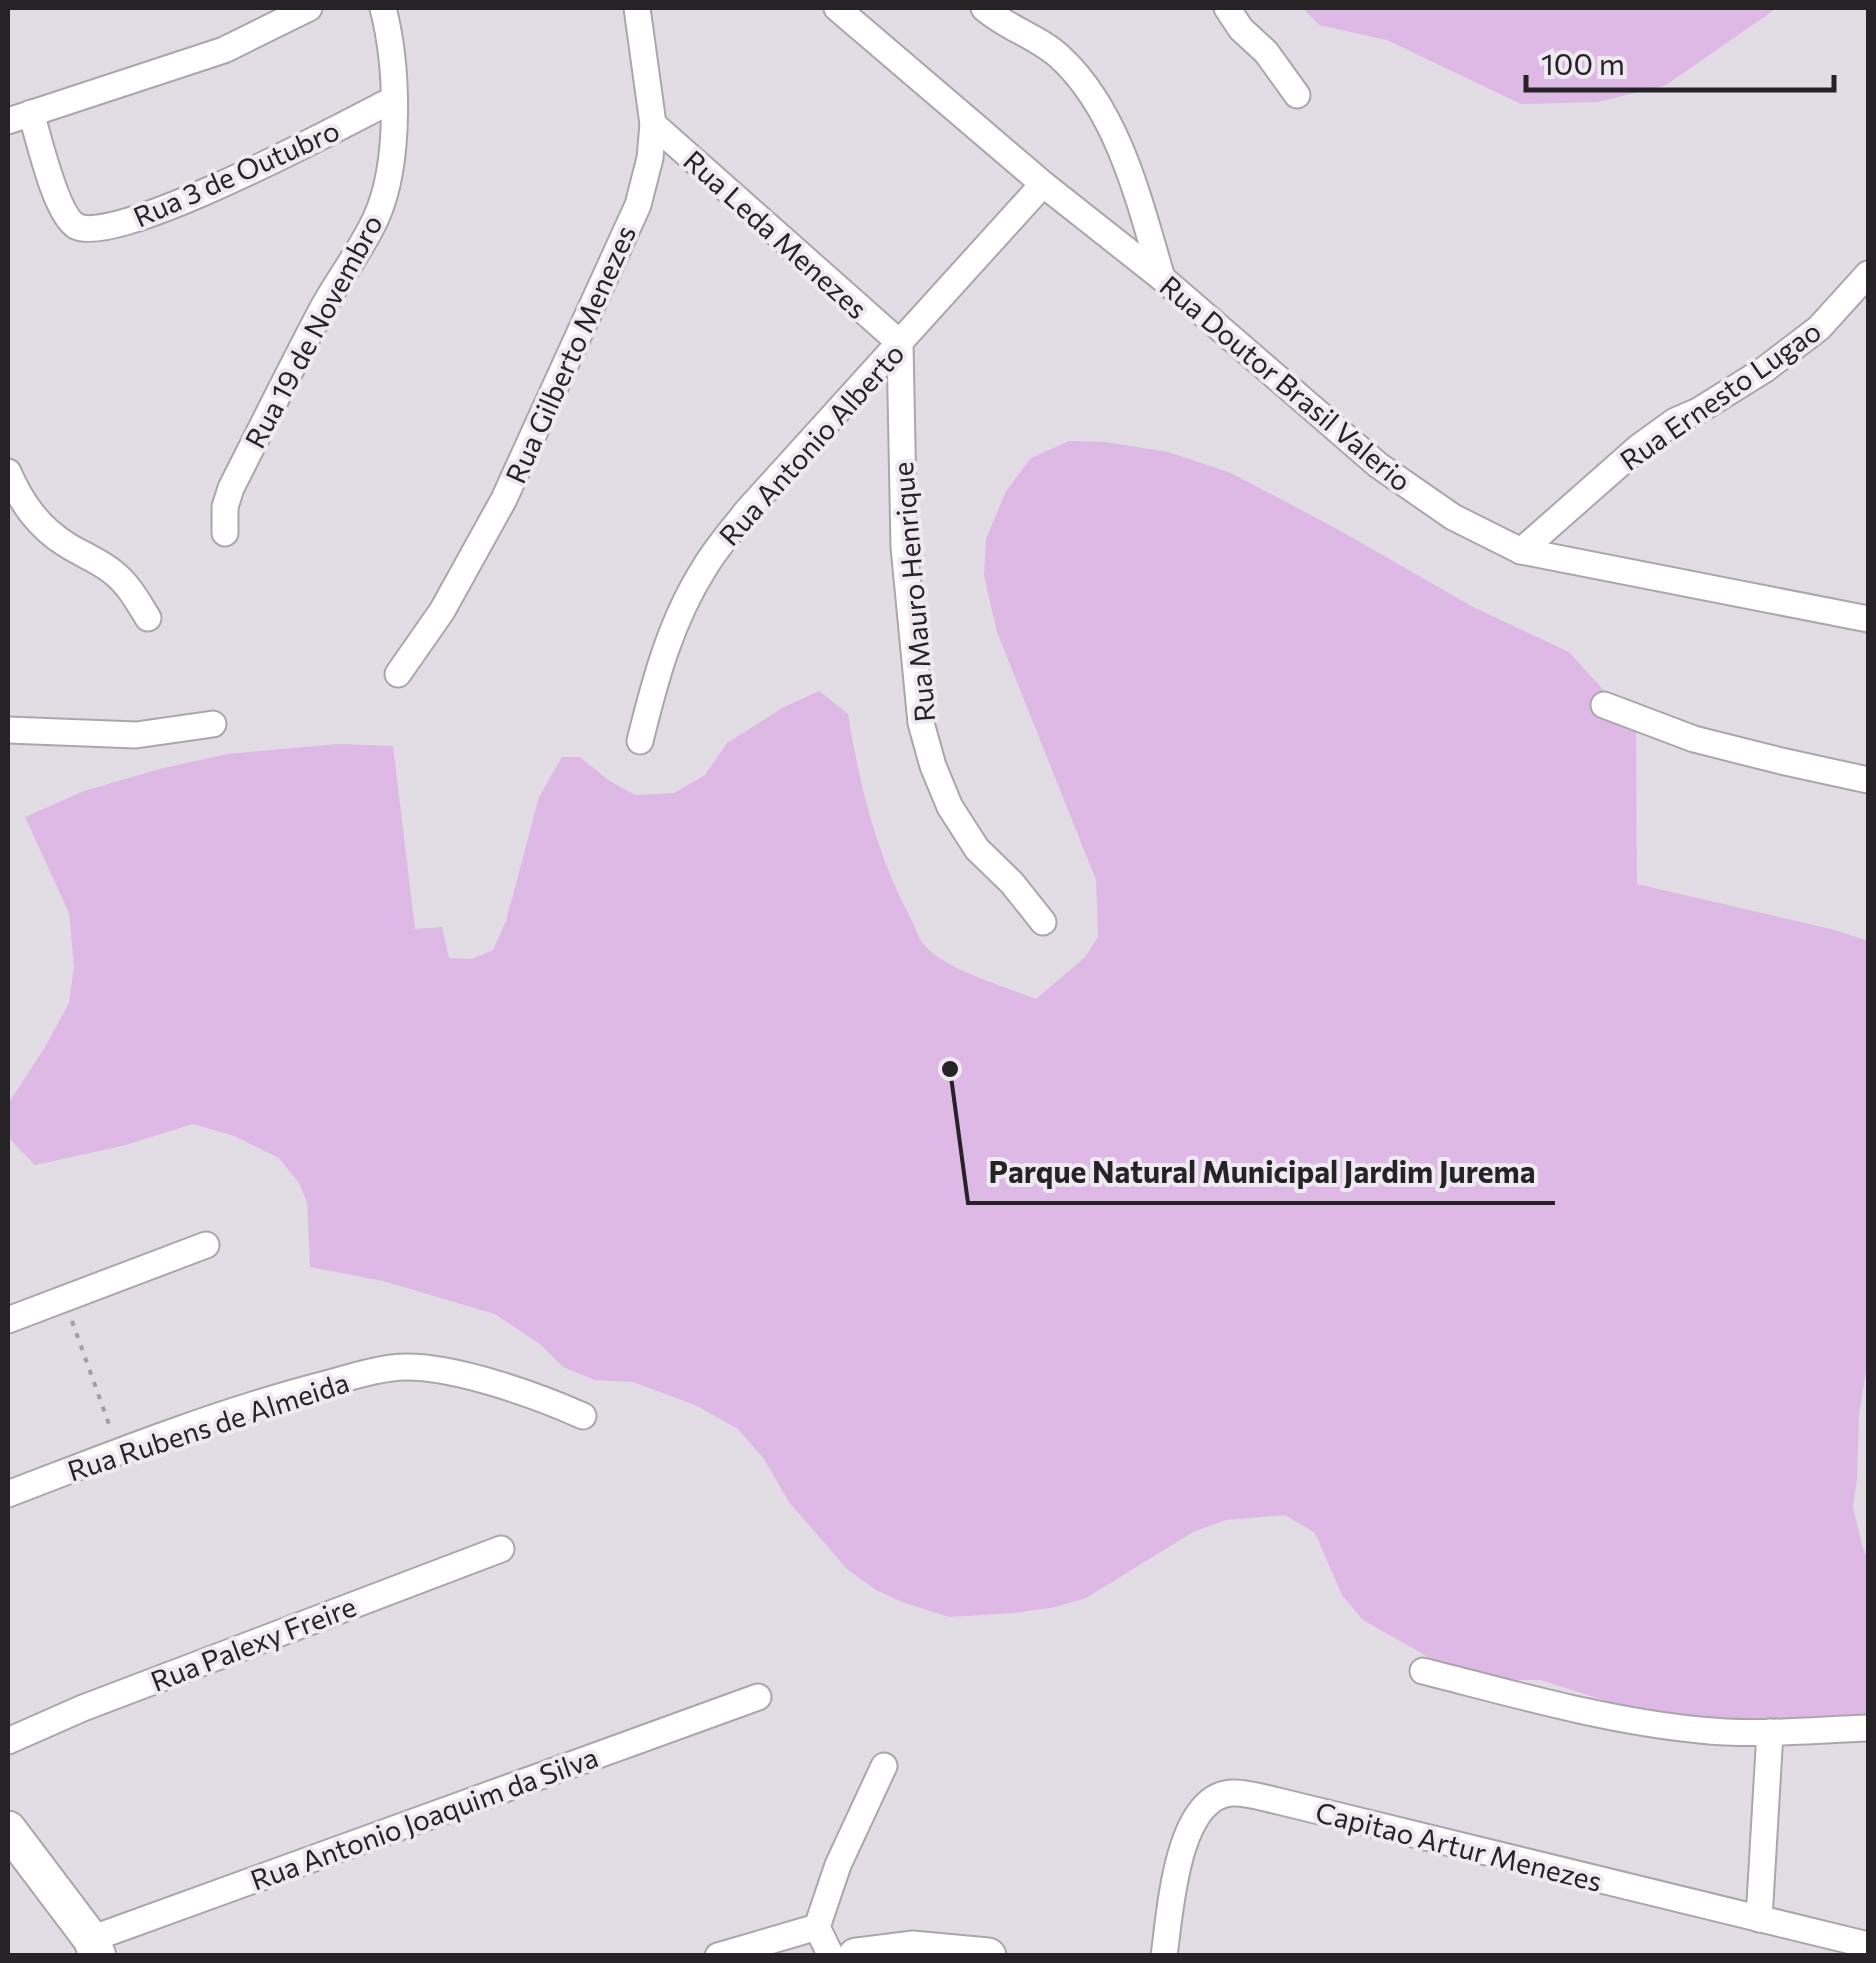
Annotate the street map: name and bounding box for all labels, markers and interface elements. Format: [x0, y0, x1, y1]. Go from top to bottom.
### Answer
scale bar [1526, 30, 1834, 92]
text: 100 m [1541, 44, 1625, 81]
street label: Rua 3 de Outubro [128, 112, 344, 234]
street label: Rua Leda Menezes [677, 143, 875, 325]
street label: Rua 19 de Novembro [237, 209, 389, 453]
street label: Rua Gilberto Menezes [498, 220, 642, 488]
street label: Rua Doutor Brasil Valerio [1154, 268, 1418, 498]
street label: Rua Ernesto Lugao [1613, 313, 1827, 477]
street label: Rua Antonio Alberto [711, 336, 911, 552]
street label: Rua Mauro Henrique [885, 461, 941, 723]
callout: Parque Natural Municipal Jardim Jurema [968, 1143, 1555, 1203]
text: Parque Natural Municipal Jardim Jurema [989, 1152, 1535, 1189]
street label: Rua Rubens de Almeida [63, 1364, 353, 1488]
street label: Rua Palexy Freire [146, 1588, 360, 1698]
street label: Rua Antonio Joaquim da Silva [246, 1739, 602, 1897]
street label: Capitao Artur Menezes [1312, 1794, 1606, 1898]

